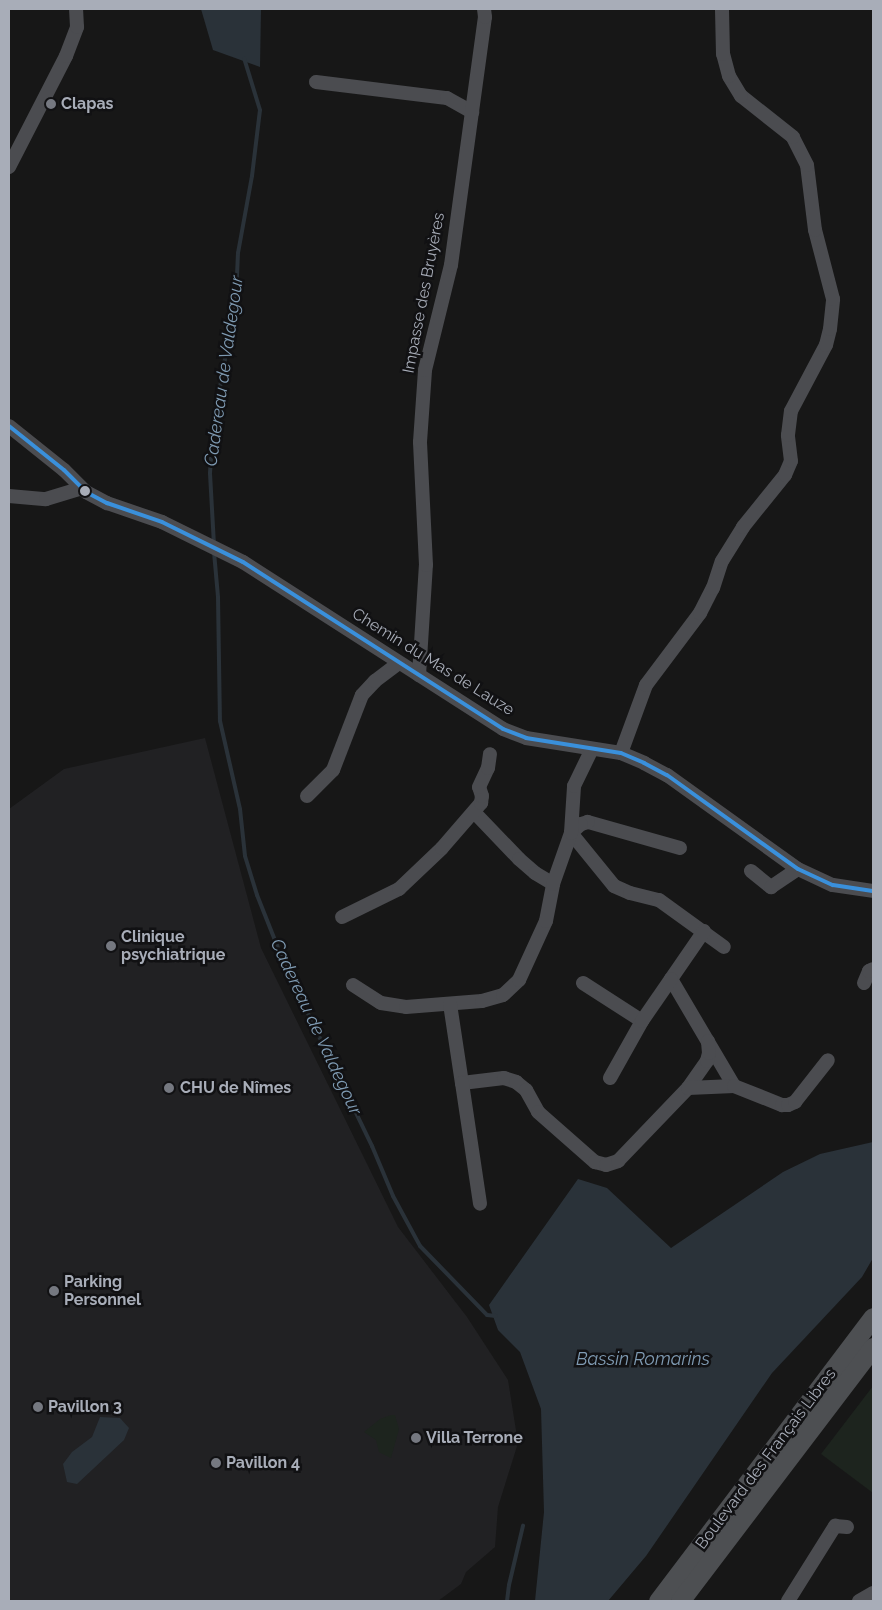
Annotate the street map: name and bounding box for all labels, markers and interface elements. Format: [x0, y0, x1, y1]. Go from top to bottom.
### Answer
place label: Clapas [61, 94, 113, 114]
marker: Clapas [45, 98, 57, 110]
street label: Impasse des Bruyères [399, 211, 449, 375]
water label: Cadereau de Valdegour [200, 274, 248, 468]
unlabelled marker [80, 486, 90, 496]
street label: Chemin du Mas de Lauze [348, 604, 518, 720]
place label: Clinique psychiatrique [121, 927, 225, 965]
water label: Cadereau de Valdegour [265, 935, 367, 1119]
marker: Clinique psychiatrique [105, 940, 117, 952]
place label: CHU de Nîmes [180, 1078, 291, 1098]
marker: CHU de Nîmes [162, 1081, 176, 1095]
place label: Parking Personnel [64, 1272, 141, 1310]
marker: Parking Personnel [48, 1285, 60, 1297]
water label: Bassin Romarins [576, 1348, 710, 1370]
street label: Boulevard des Français Libres [692, 1365, 840, 1553]
place label: Pavillon 3 [48, 1397, 122, 1417]
marker: Pavillon 3 [32, 1401, 44, 1413]
place label: Villa Terrone [426, 1428, 523, 1448]
marker: Villa Terrone [410, 1432, 422, 1444]
place label: Pavillon 4 [226, 1453, 300, 1473]
marker: Pavillon 4 [210, 1457, 222, 1469]

